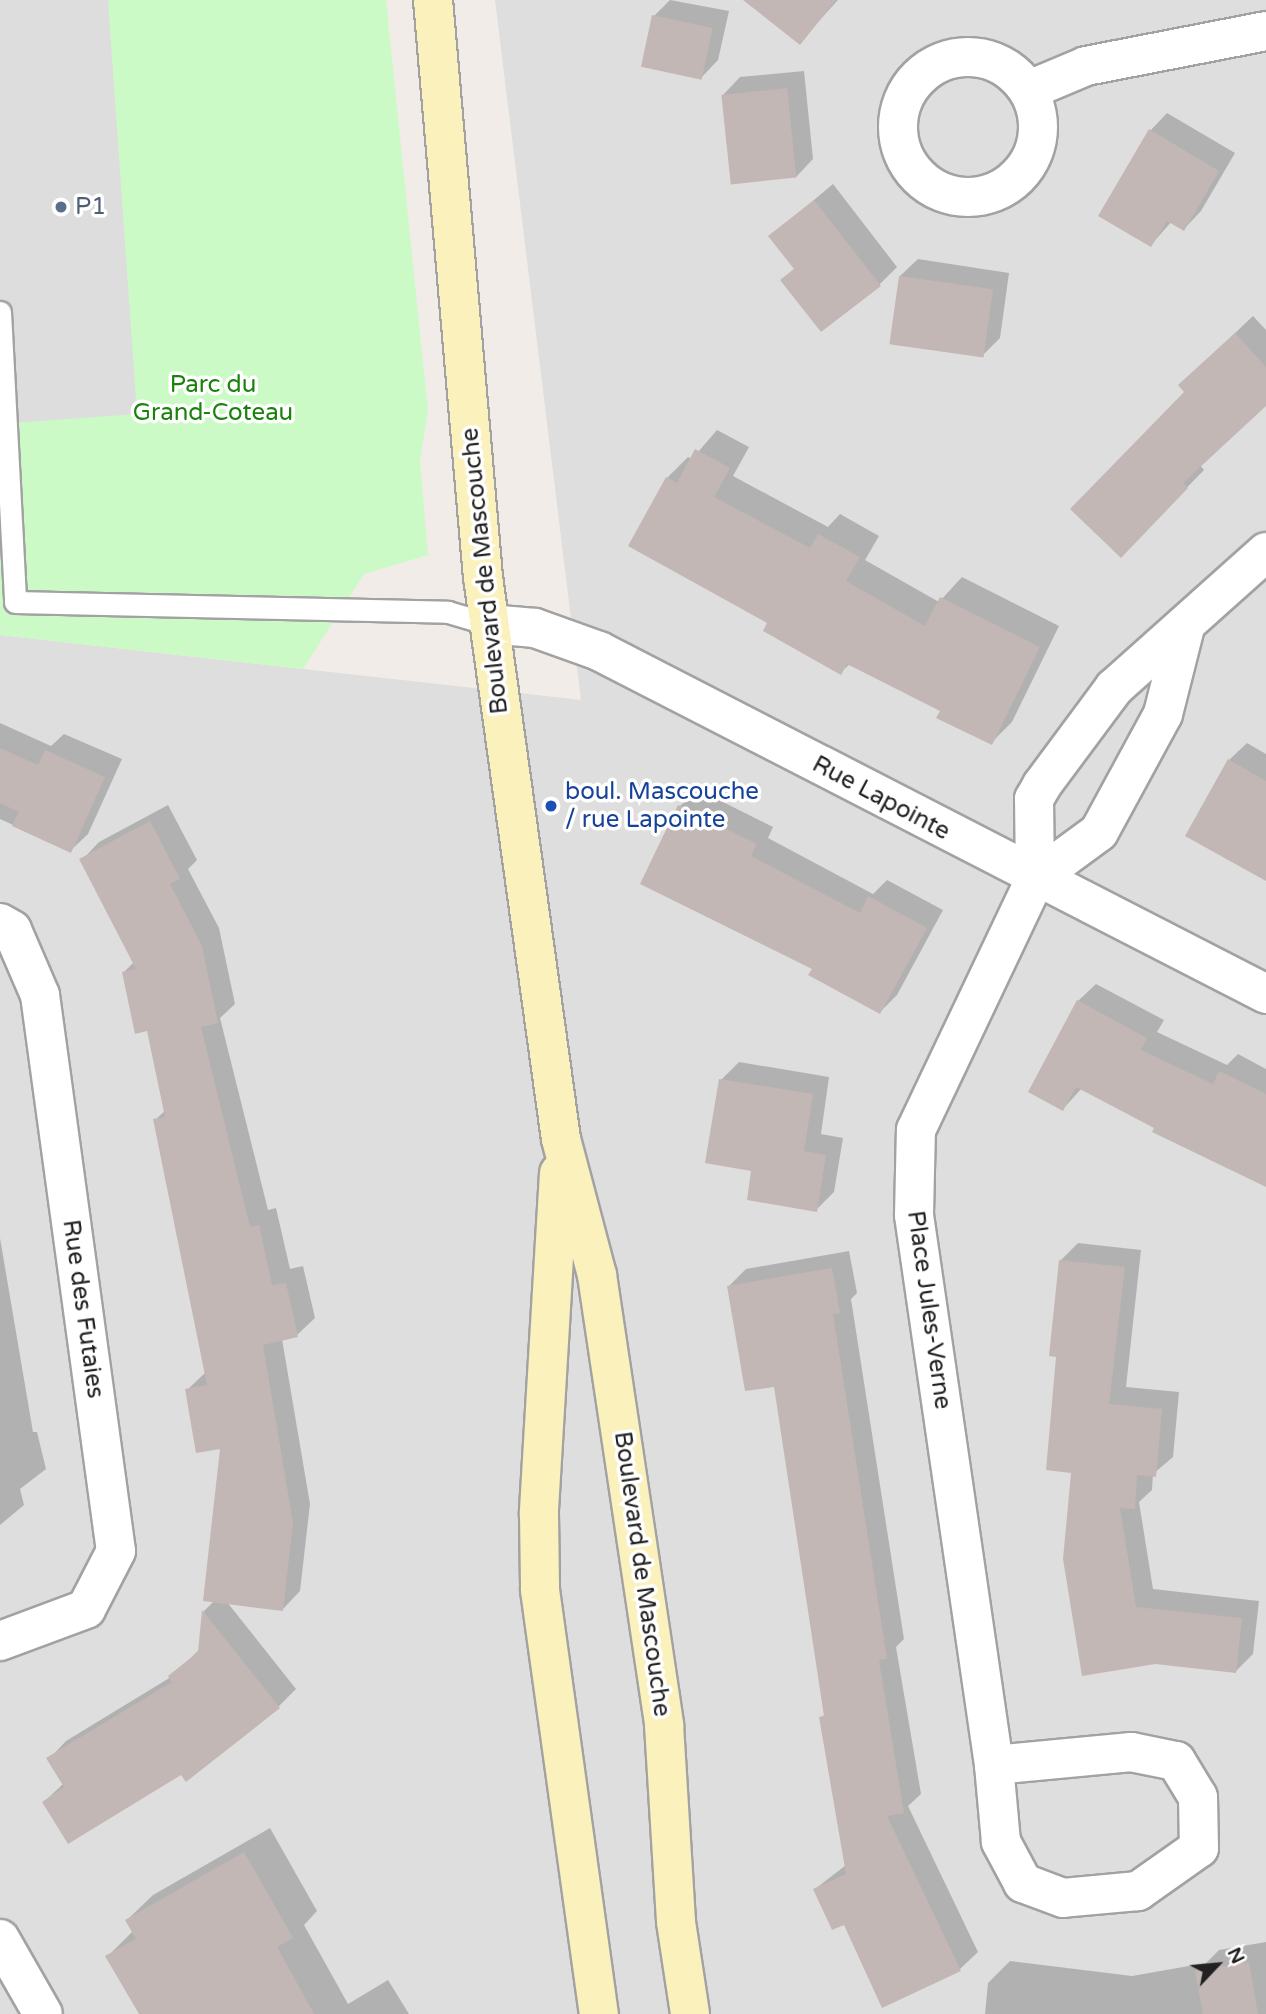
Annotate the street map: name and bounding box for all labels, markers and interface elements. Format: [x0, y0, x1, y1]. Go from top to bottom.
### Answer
place label: P1 [75, 193, 106, 221]
marker: P1 [53, 199, 69, 215]
park label: Parc du Grand-Coteau [133, 371, 293, 427]
street label: Boulevard de Mascouche [456, 427, 514, 715]
street label: Rue Lapointe [807, 750, 955, 846]
place label: boul. Mascouche / rue Lapointe [565, 778, 759, 834]
marker: boul. Mascouche / rue Lapointe [543, 798, 559, 814]
street label: Place Jules-Verne [901, 1209, 957, 1411]
street label: Rue des Futaies [56, 1218, 110, 1400]
street label: Boulevard de Mascouche [608, 1430, 676, 1718]
north arrow [1182, 1930, 1252, 2000]
text: N [1223, 1944, 1249, 1967]

